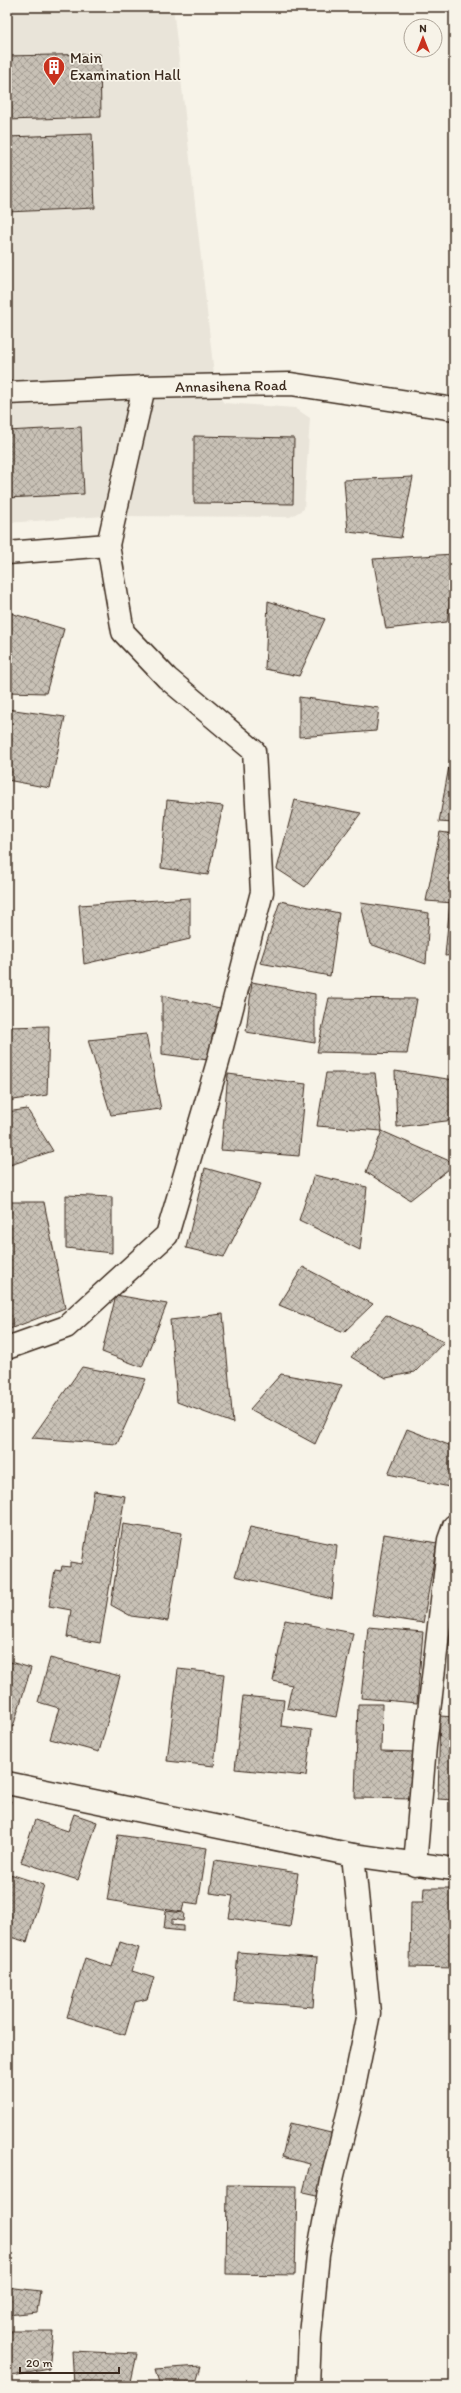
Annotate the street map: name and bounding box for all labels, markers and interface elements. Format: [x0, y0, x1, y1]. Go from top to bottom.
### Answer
north arrow [403, 18, 443, 58]
text: N [419, 22, 427, 35]
place label: Main Examination Hall [70, 49, 181, 84]
building icon: Main Examination Hall [41, 54, 67, 87]
street label: Annasihena Road [175, 376, 287, 396]
scale bar [20, 2349, 119, 2375]
text: 20 m [26, 2356, 53, 2370]

